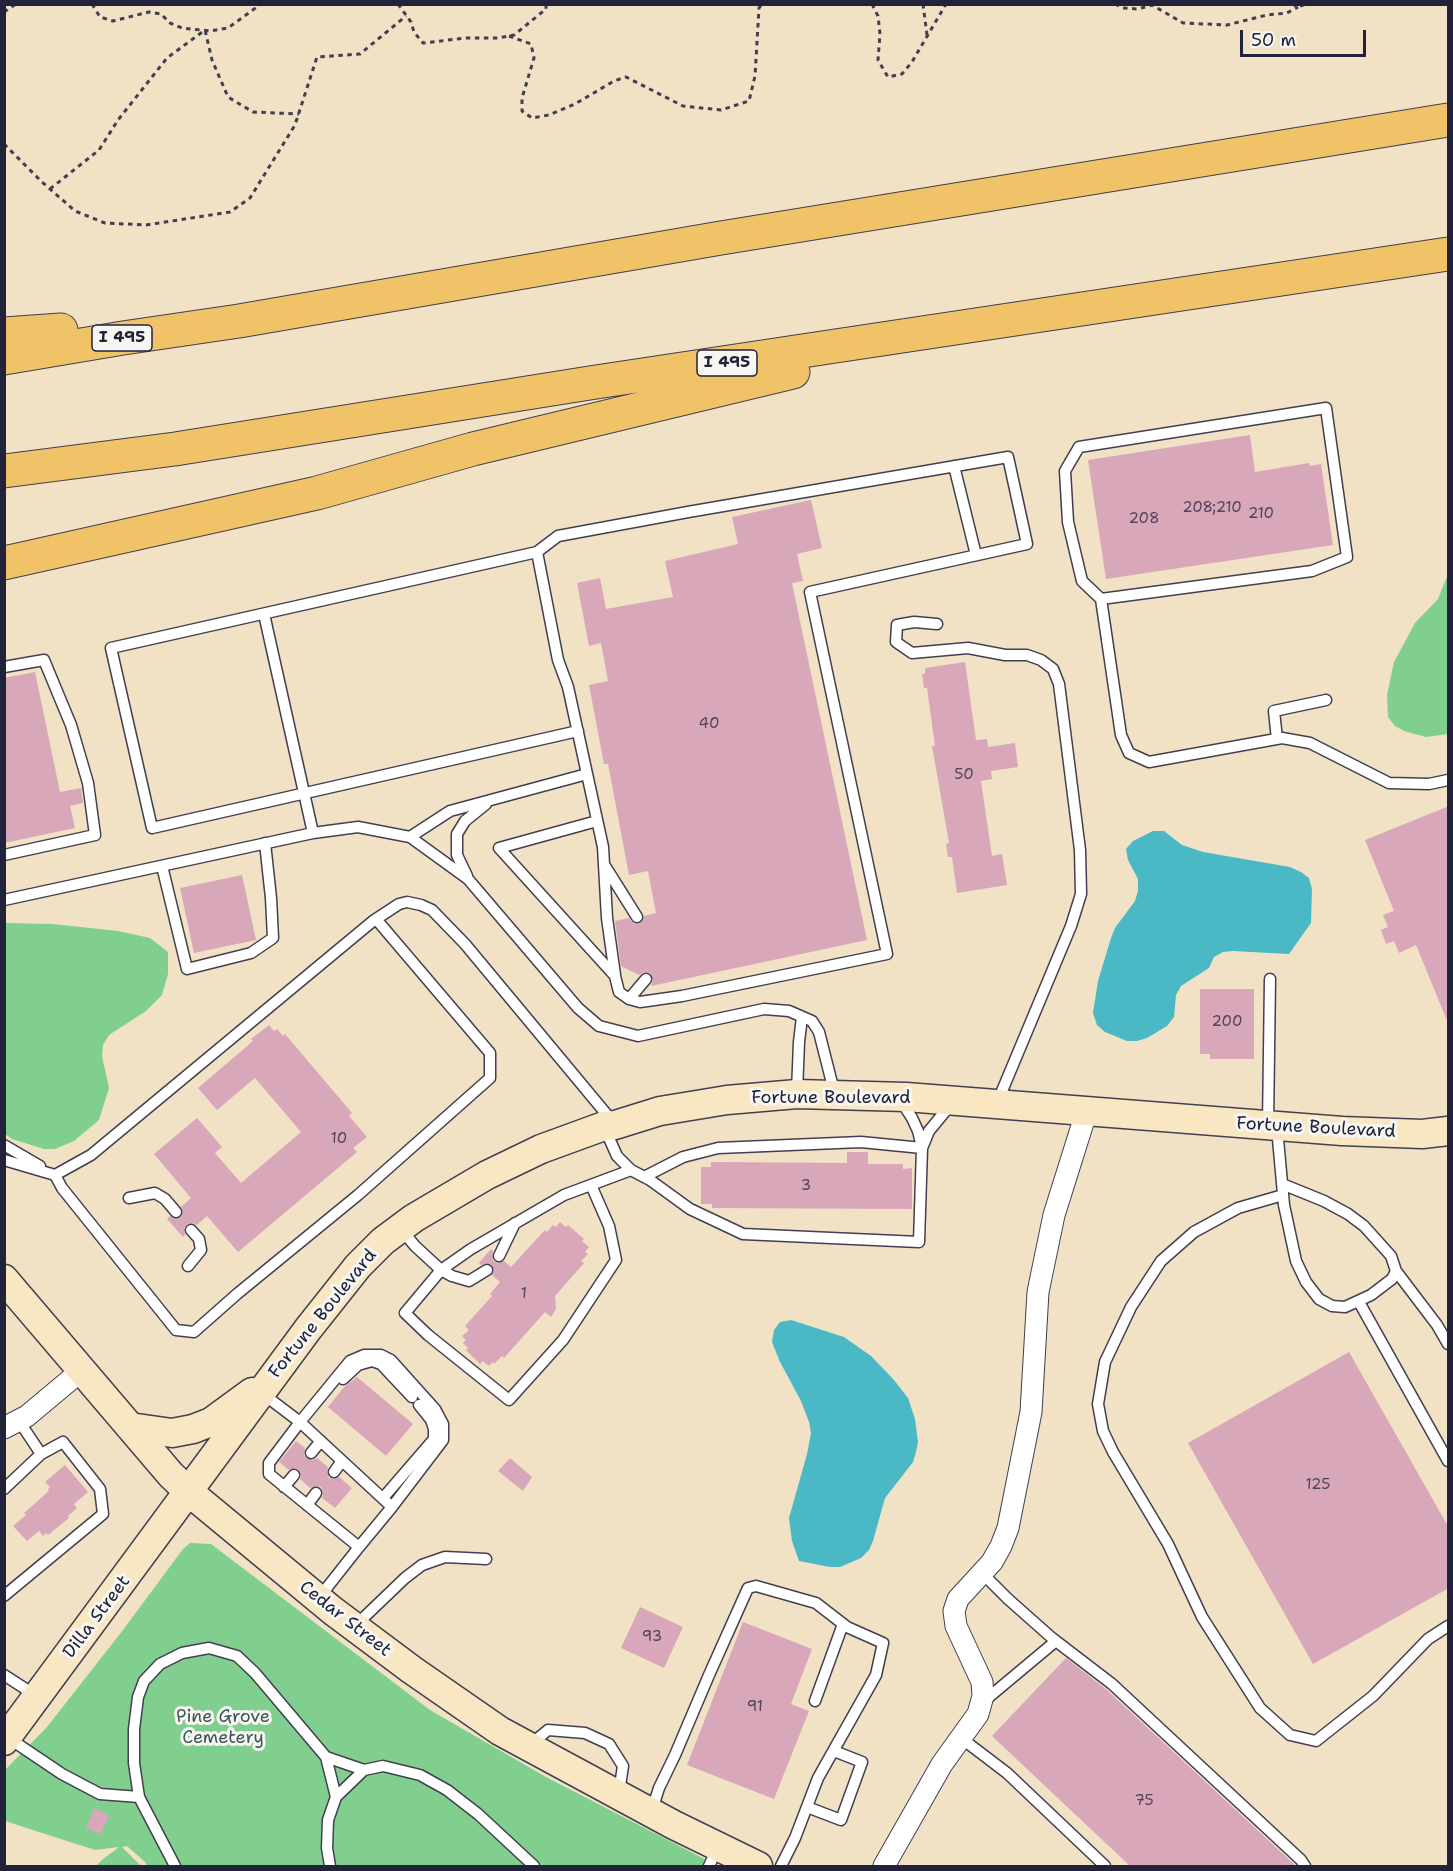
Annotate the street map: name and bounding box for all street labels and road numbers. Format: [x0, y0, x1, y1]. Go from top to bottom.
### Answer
road number: I 495 [92, 325, 152, 351]
road number: I 495 [697, 350, 757, 376]
street label: Fortune Boulevard [751, 1087, 911, 1109]
street label: Fortune Boulevard [1236, 1113, 1396, 1143]
street label: Fortune Boulevard [264, 1245, 382, 1383]
street label: Dilla Street [59, 1571, 135, 1663]
street label: Cedar Street [295, 1576, 395, 1662]

